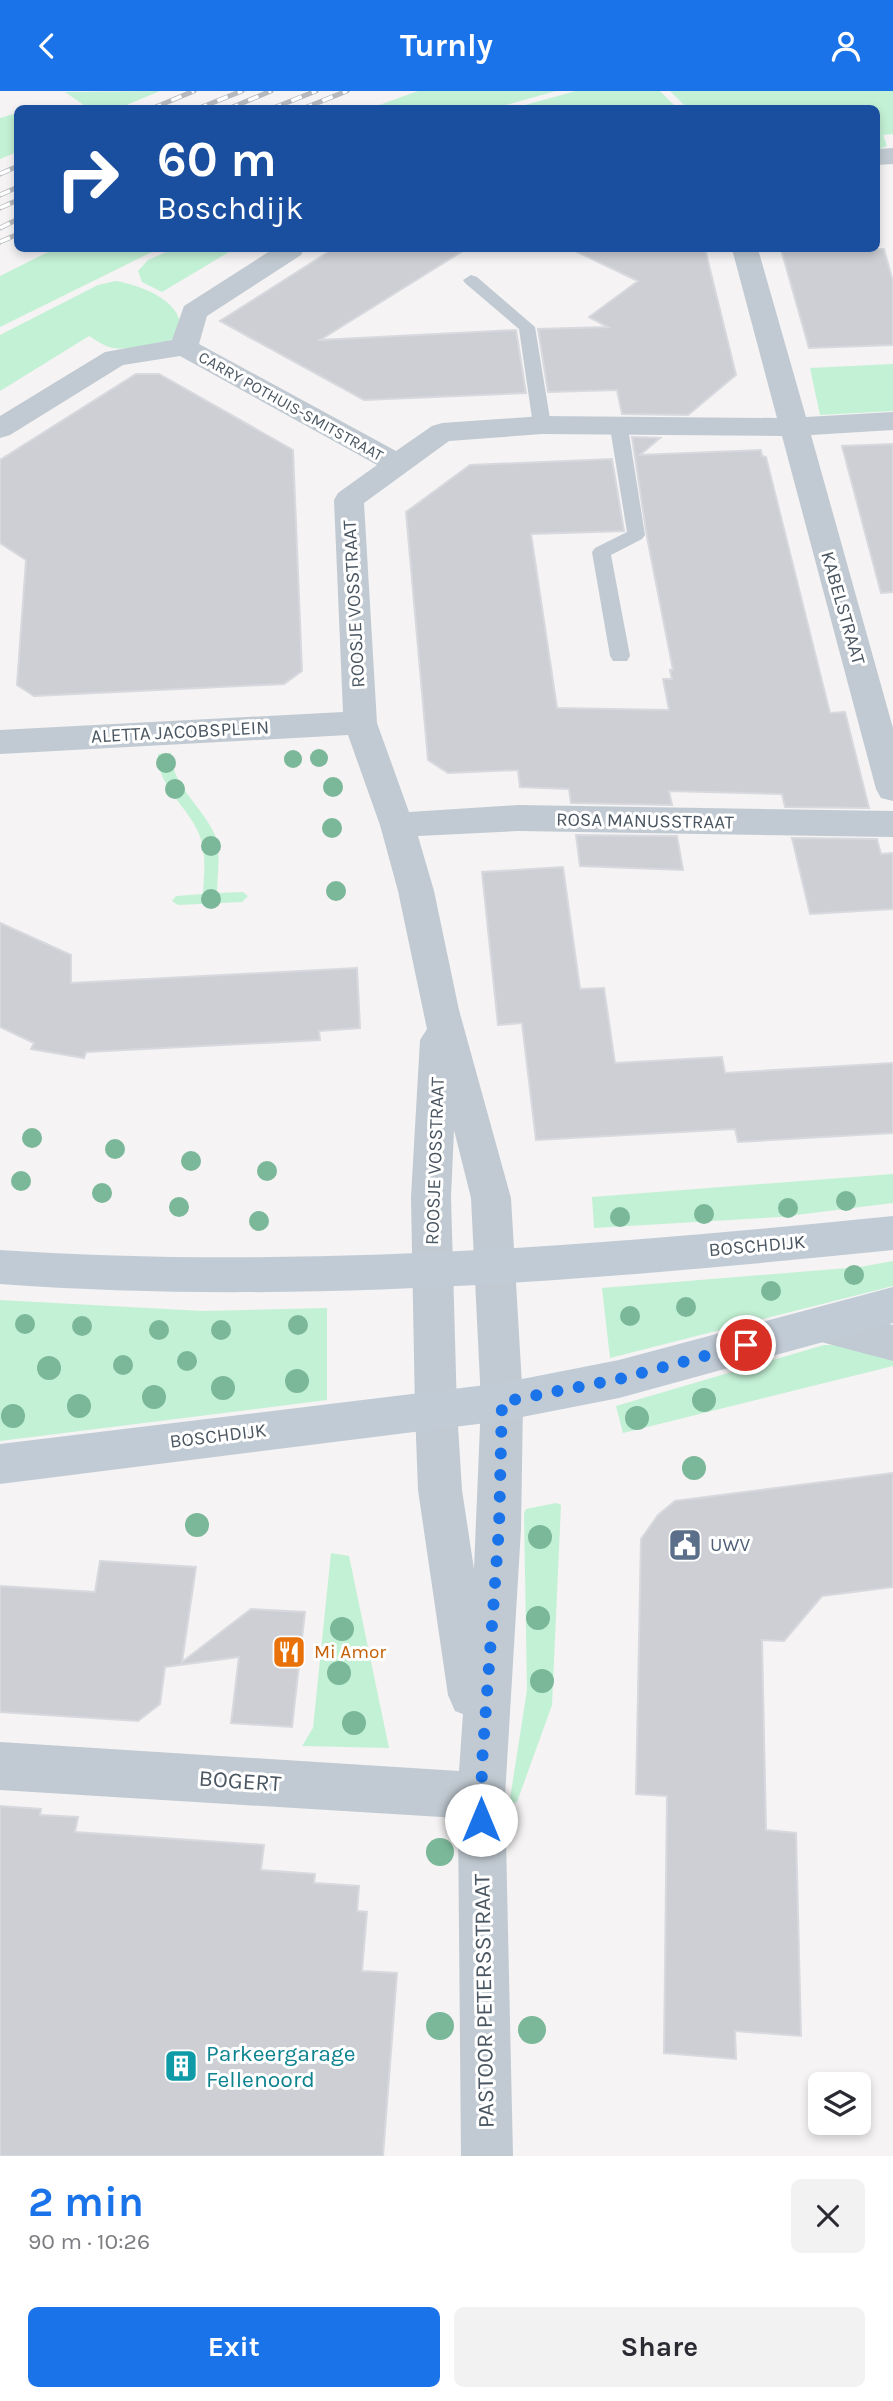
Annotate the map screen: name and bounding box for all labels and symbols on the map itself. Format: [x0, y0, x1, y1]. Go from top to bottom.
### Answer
street label: CARRY POTHUIS-SMITSTRAAT [195, 347, 387, 465]
street label: ROOSJE VOSSTRAAT [339, 519, 369, 688]
street label: KABELSTRAAT [816, 549, 870, 668]
street label: ALETTA JACOBSPLEIN [90, 716, 270, 748]
street label: ROSA MANUSSTRAAT [556, 808, 735, 834]
street label: ROOSJE VOSSTRAAT [421, 1076, 449, 1245]
street label: BOSCHDIJK [708, 1231, 807, 1261]
pin [716, 1315, 776, 1375]
street label: BOSCHDIJK [169, 1419, 268, 1453]
public building icon: UWV [666, 1526, 704, 1564]
place label: UWV [710, 1534, 750, 1556]
restaurant icon: Mi Amor [270, 1633, 308, 1671]
place label: Mi Amor [314, 1641, 386, 1663]
street label: BOGERT [198, 1765, 283, 1797]
position arrow [444, 1783, 518, 1857]
street label: PASTOOR PETERSSTRAAT [468, 1873, 500, 2128]
place label: Parkeergarage Fellenoord [206, 2040, 356, 2093]
building icon: Parkeergarage Fellenoord [162, 2047, 200, 2085]

